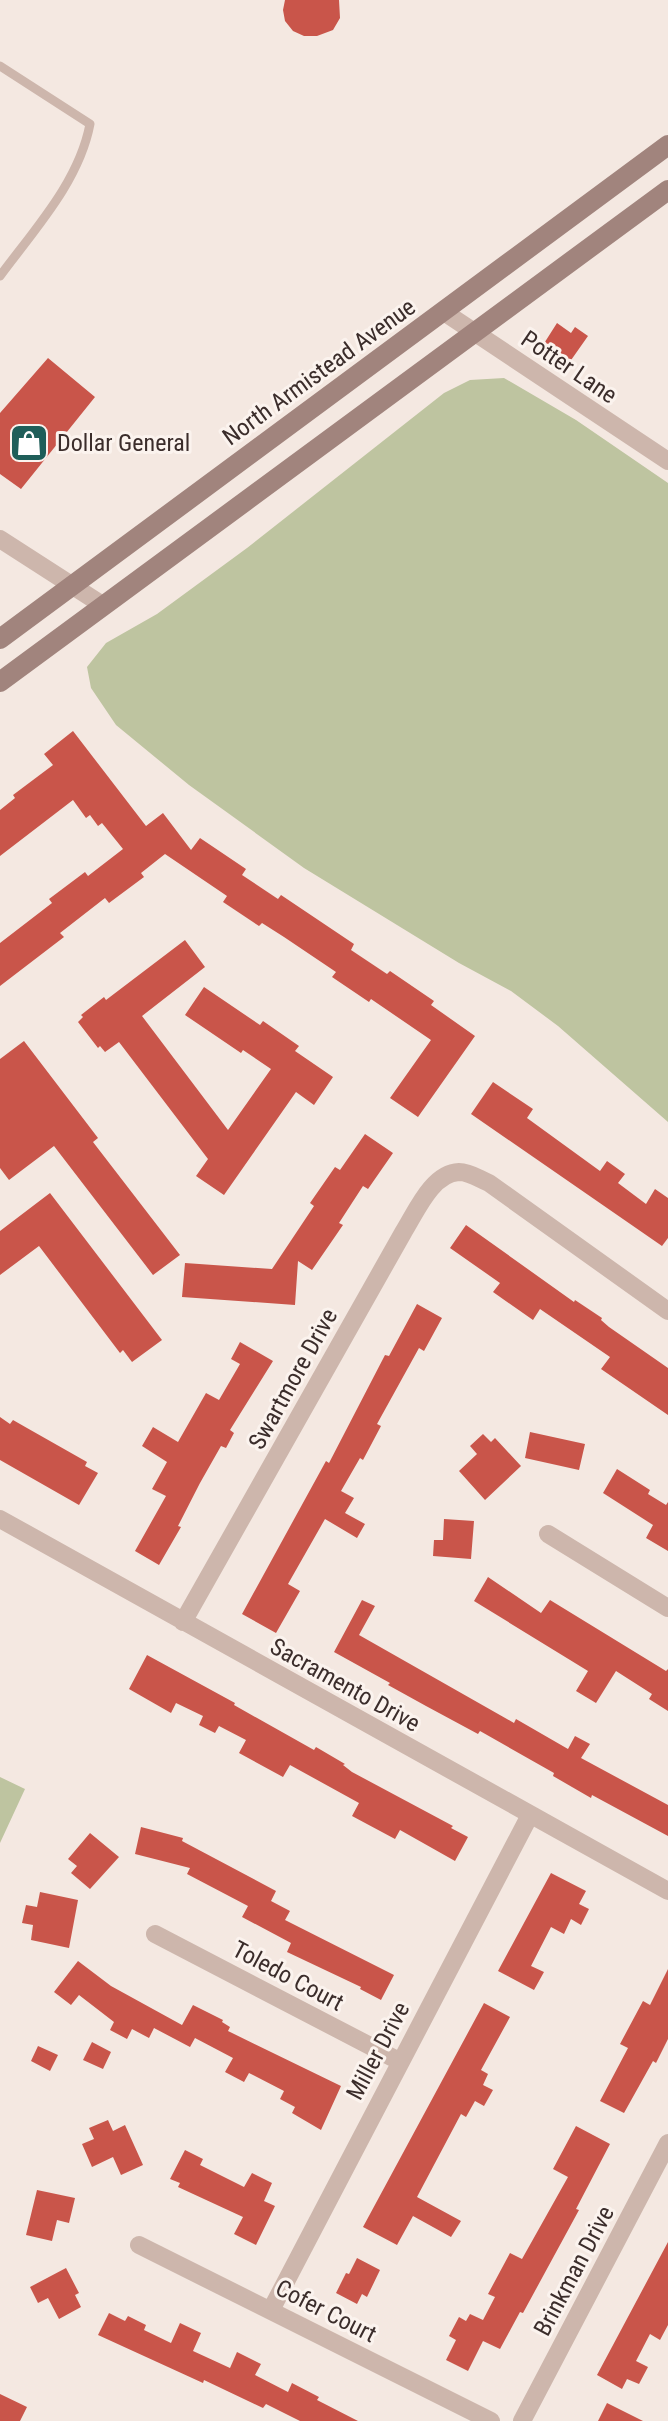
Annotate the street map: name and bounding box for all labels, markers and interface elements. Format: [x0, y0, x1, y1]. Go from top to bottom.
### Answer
street label: North Armistead Avenue [217, 293, 421, 451]
street label: Potter Lane [516, 325, 622, 409]
shop icon: Dollar General [8, 422, 50, 464]
place label: Dollar General [57, 429, 190, 457]
street label: Swartmore Drive [243, 1304, 343, 1454]
street label: Sacramento Drive [265, 1632, 425, 1738]
street label: Toledo Court [228, 1935, 348, 2017]
street label: Miller Drive [341, 1997, 415, 2105]
street label: Brinkman Drive [528, 2201, 620, 2341]
street label: Cofer Court [271, 2274, 381, 2348]

